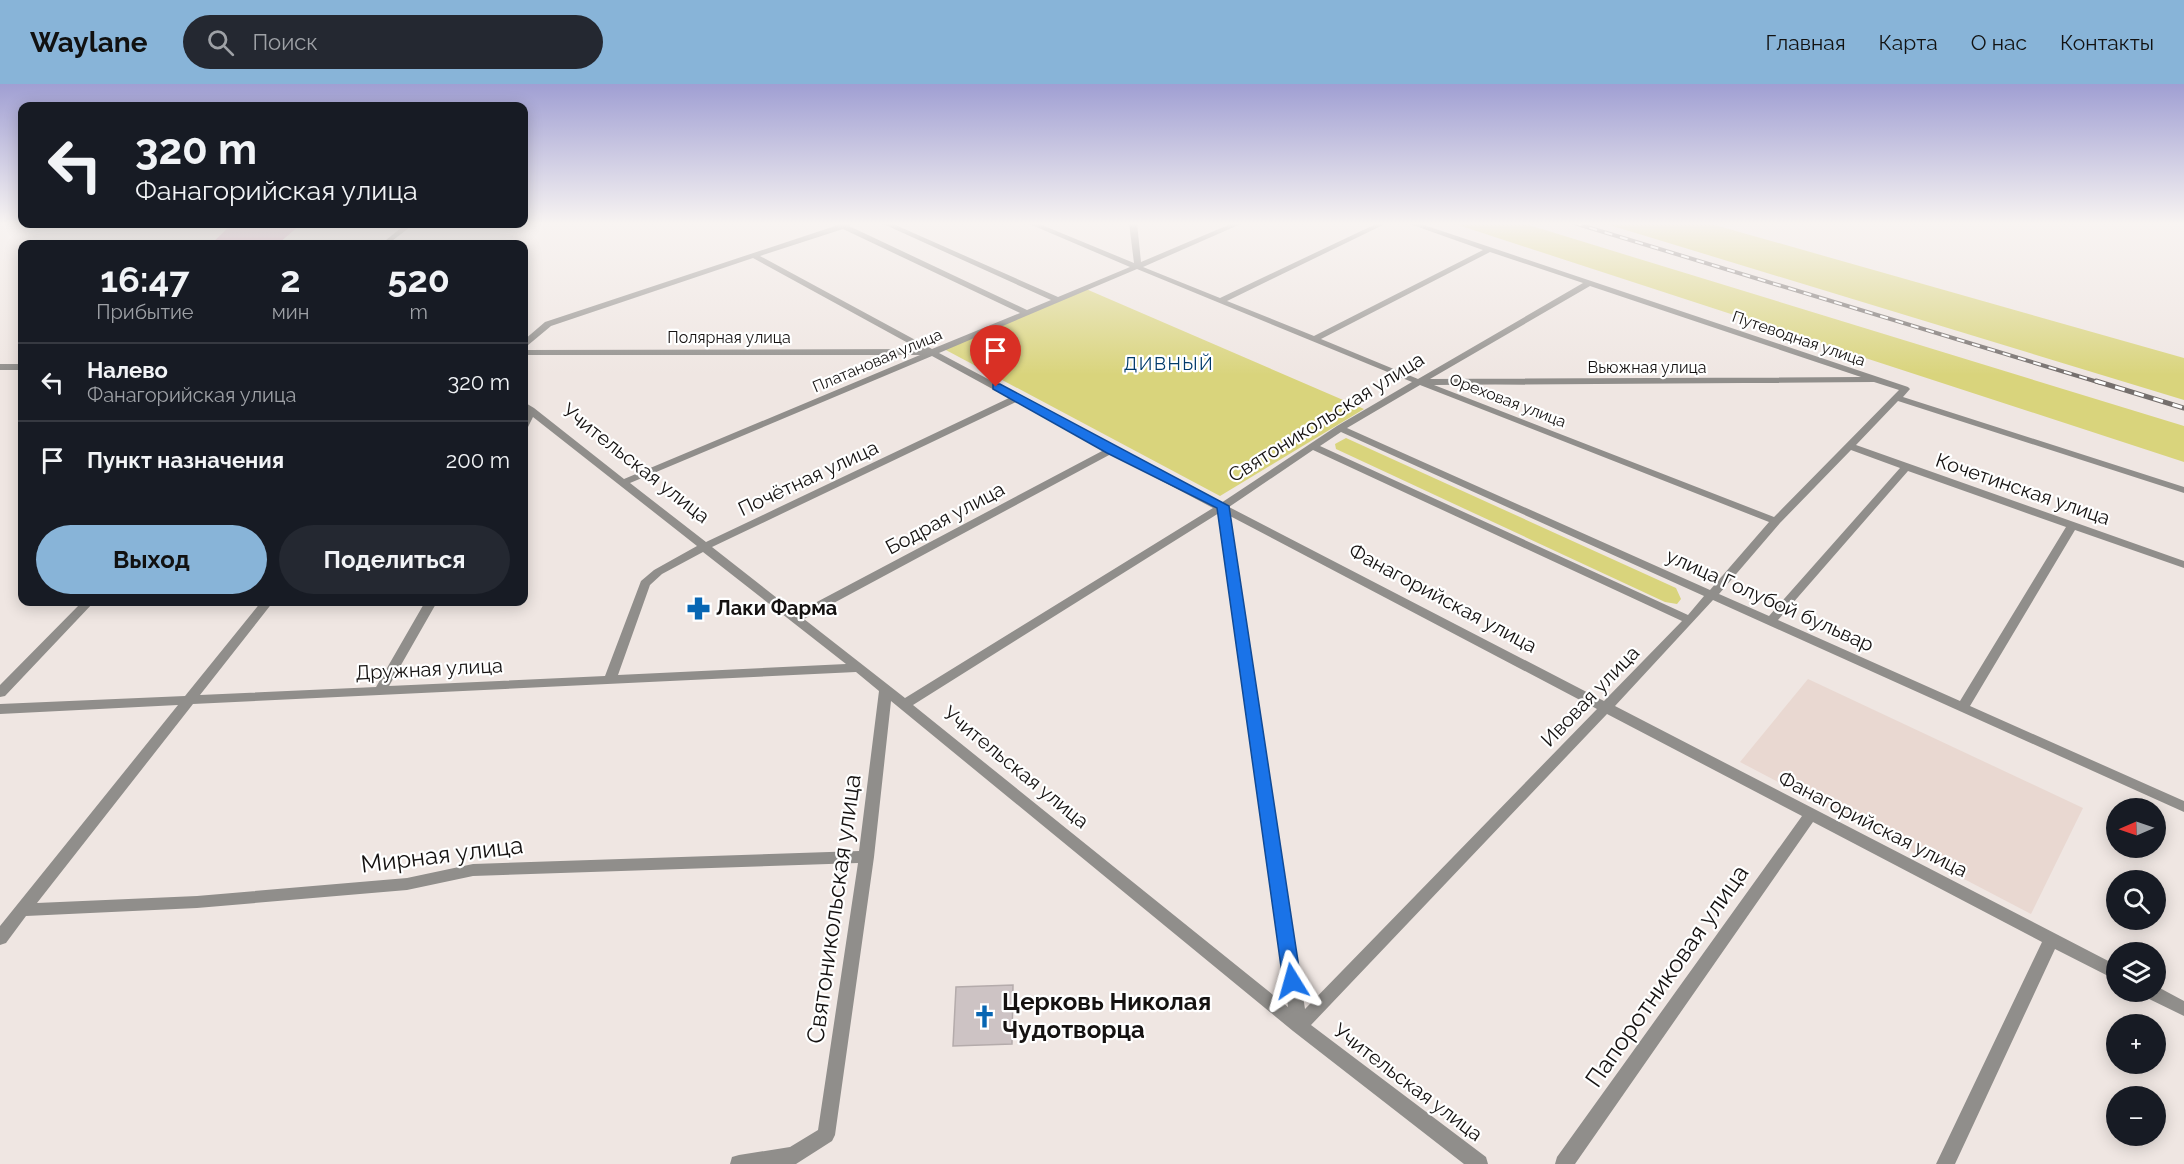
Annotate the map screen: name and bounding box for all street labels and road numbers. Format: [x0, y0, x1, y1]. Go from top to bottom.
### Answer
street label: Путеводная улица [1730, 307, 1868, 370]
street label: Платановая улица [810, 325, 945, 396]
street label: Полярная улица [667, 328, 791, 347]
street label: Святоникольская улица [1224, 347, 1428, 487]
street label: Вьюжная улица [1588, 358, 1706, 377]
street label: Ореховая улица [1447, 370, 1569, 431]
street label: Учительская улица [557, 398, 715, 528]
street label: Почётная улица [734, 435, 882, 521]
street label: Кочетинская улица [1933, 448, 2113, 530]
street label: Бодрая улица [881, 477, 1009, 559]
street label: Фанагорийская улица [1345, 538, 1541, 658]
street label: улица Голубой бульвар [1662, 543, 1878, 657]
street label: Ивовая улица [1536, 641, 1644, 751]
street label: Дружная улица [355, 653, 503, 685]
street label: Учительская улица [938, 701, 1094, 833]
street label: Фанагорийская улица [1774, 766, 1972, 882]
street label: Святоникольская улица [800, 772, 867, 1045]
street label: Мирная улица [359, 830, 525, 879]
street label: Папоротниковая улица [1579, 859, 1754, 1092]
street label: Учительская улица [1329, 1018, 1487, 1146]

